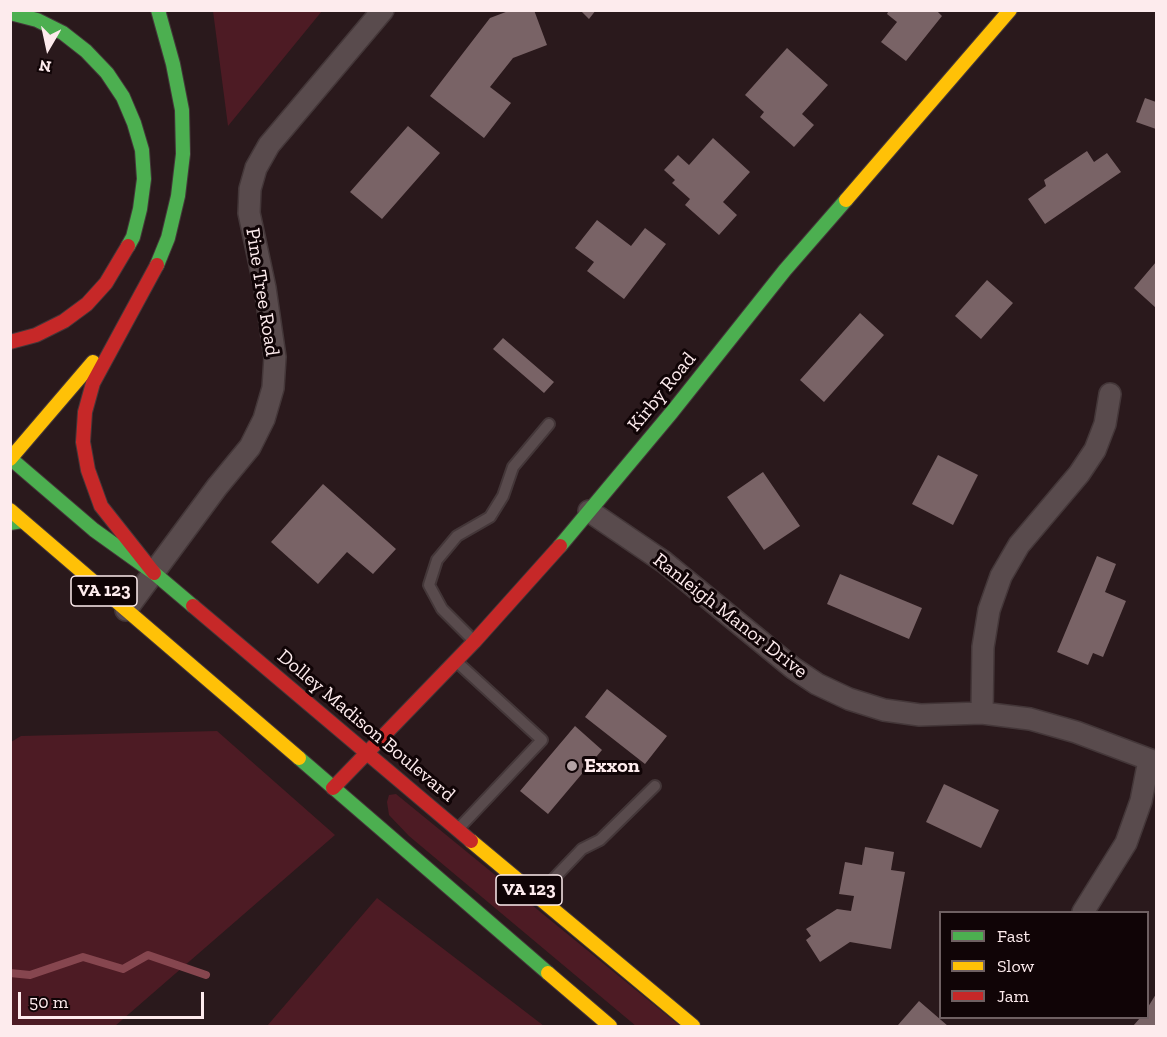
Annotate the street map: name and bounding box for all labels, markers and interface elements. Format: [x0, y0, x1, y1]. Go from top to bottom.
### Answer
north arrow [18, 18, 78, 78]
text: N [38, 56, 53, 77]
street label: Pine Tree Road [240, 226, 284, 358]
street label: Kirby Road [623, 348, 701, 436]
street label: Ranleigh Manor Drive [648, 548, 812, 684]
road number: VA 123 [71, 576, 137, 606]
street label: Dolley Madison Boulevard [272, 645, 460, 807]
place label: Exxon [584, 754, 640, 778]
marker: Exxon [565, 759, 579, 773]
road number: VA 123 [496, 875, 562, 905]
legend [939, 911, 1149, 1019]
text: Fast [997, 925, 1030, 947]
text: Slow [997, 955, 1034, 977]
scale bar [21, 980, 207, 1018]
text: Jam [997, 985, 1029, 1007]
text: 50 m [29, 991, 68, 1013]

